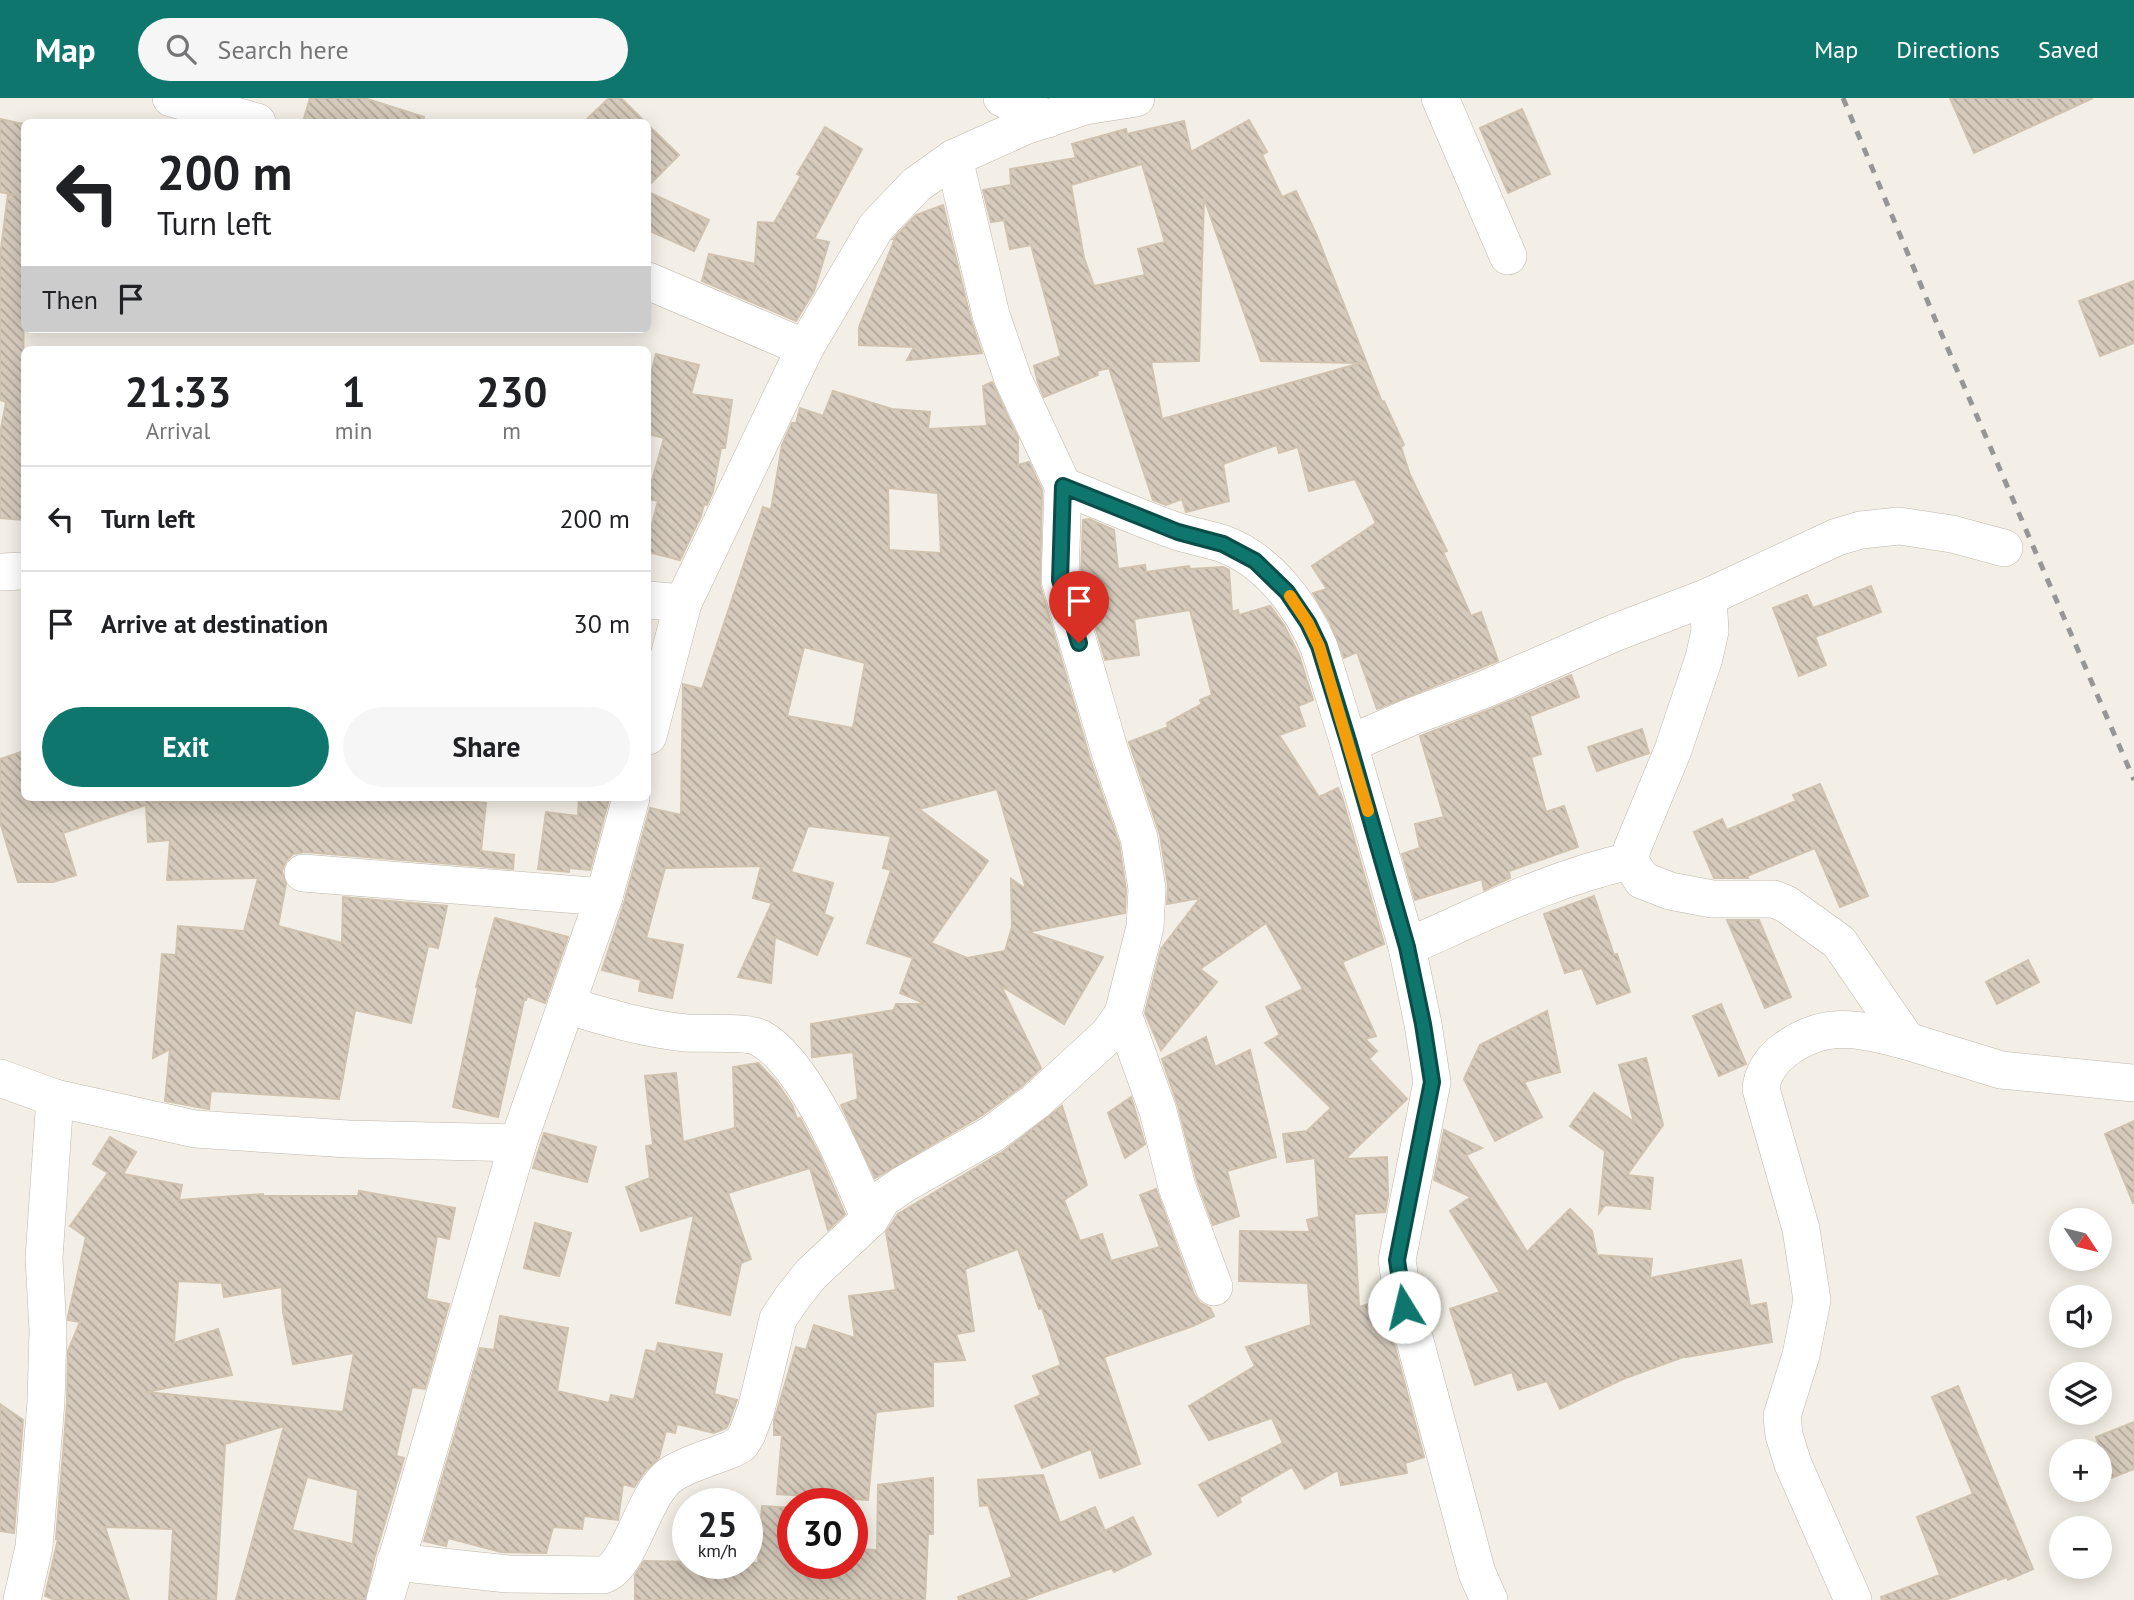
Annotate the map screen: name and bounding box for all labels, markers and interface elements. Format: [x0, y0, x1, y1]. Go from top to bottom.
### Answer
search box [138, 18, 628, 81]
text: Map [35, 28, 96, 71]
icon: search [162, 30, 200, 68]
text: Search here [218, 33, 349, 66]
text: Map [1814, 34, 1858, 65]
text: Directions [1896, 34, 2000, 65]
text: Saved [2038, 34, 2099, 65]
text: 200 m [157, 140, 292, 204]
icon: left [42, 147, 133, 238]
text: Turn left [157, 202, 272, 244]
icon: arrive [112, 280, 150, 318]
text: Then [42, 283, 98, 316]
text: 21:33 [125, 364, 231, 419]
text: 1 [342, 364, 365, 419]
text: 230 [476, 364, 547, 419]
text: Arrival [146, 416, 210, 445]
text: min [335, 416, 372, 445]
text: m [502, 416, 521, 445]
icon: left [42, 500, 80, 538]
text: Turn left [101, 502, 195, 535]
text: 200 m [559, 502, 630, 535]
pin [1049, 571, 1109, 643]
icon: arrive [1060, 582, 1098, 620]
icon: arrive [42, 605, 80, 643]
text: Arrive at destination [101, 607, 328, 640]
text: 30 m [574, 607, 630, 640]
button: Exit [42, 707, 329, 787]
button: Share [343, 707, 630, 787]
north arrow [2049, 1208, 2112, 1270]
map controls [2049, 1208, 2112, 1579]
position arrow [1367, 1270, 1441, 1344]
button: sound [2049, 1285, 2112, 1348]
button: layers [2049, 1362, 2112, 1425]
button: + [2049, 1439, 2112, 1502]
speed limit sign: 30 [777, 1488, 868, 1579]
text: 25 [698, 1501, 737, 1547]
button: − [2049, 1516, 2112, 1579]
text: km/h [698, 1539, 737, 1562]

